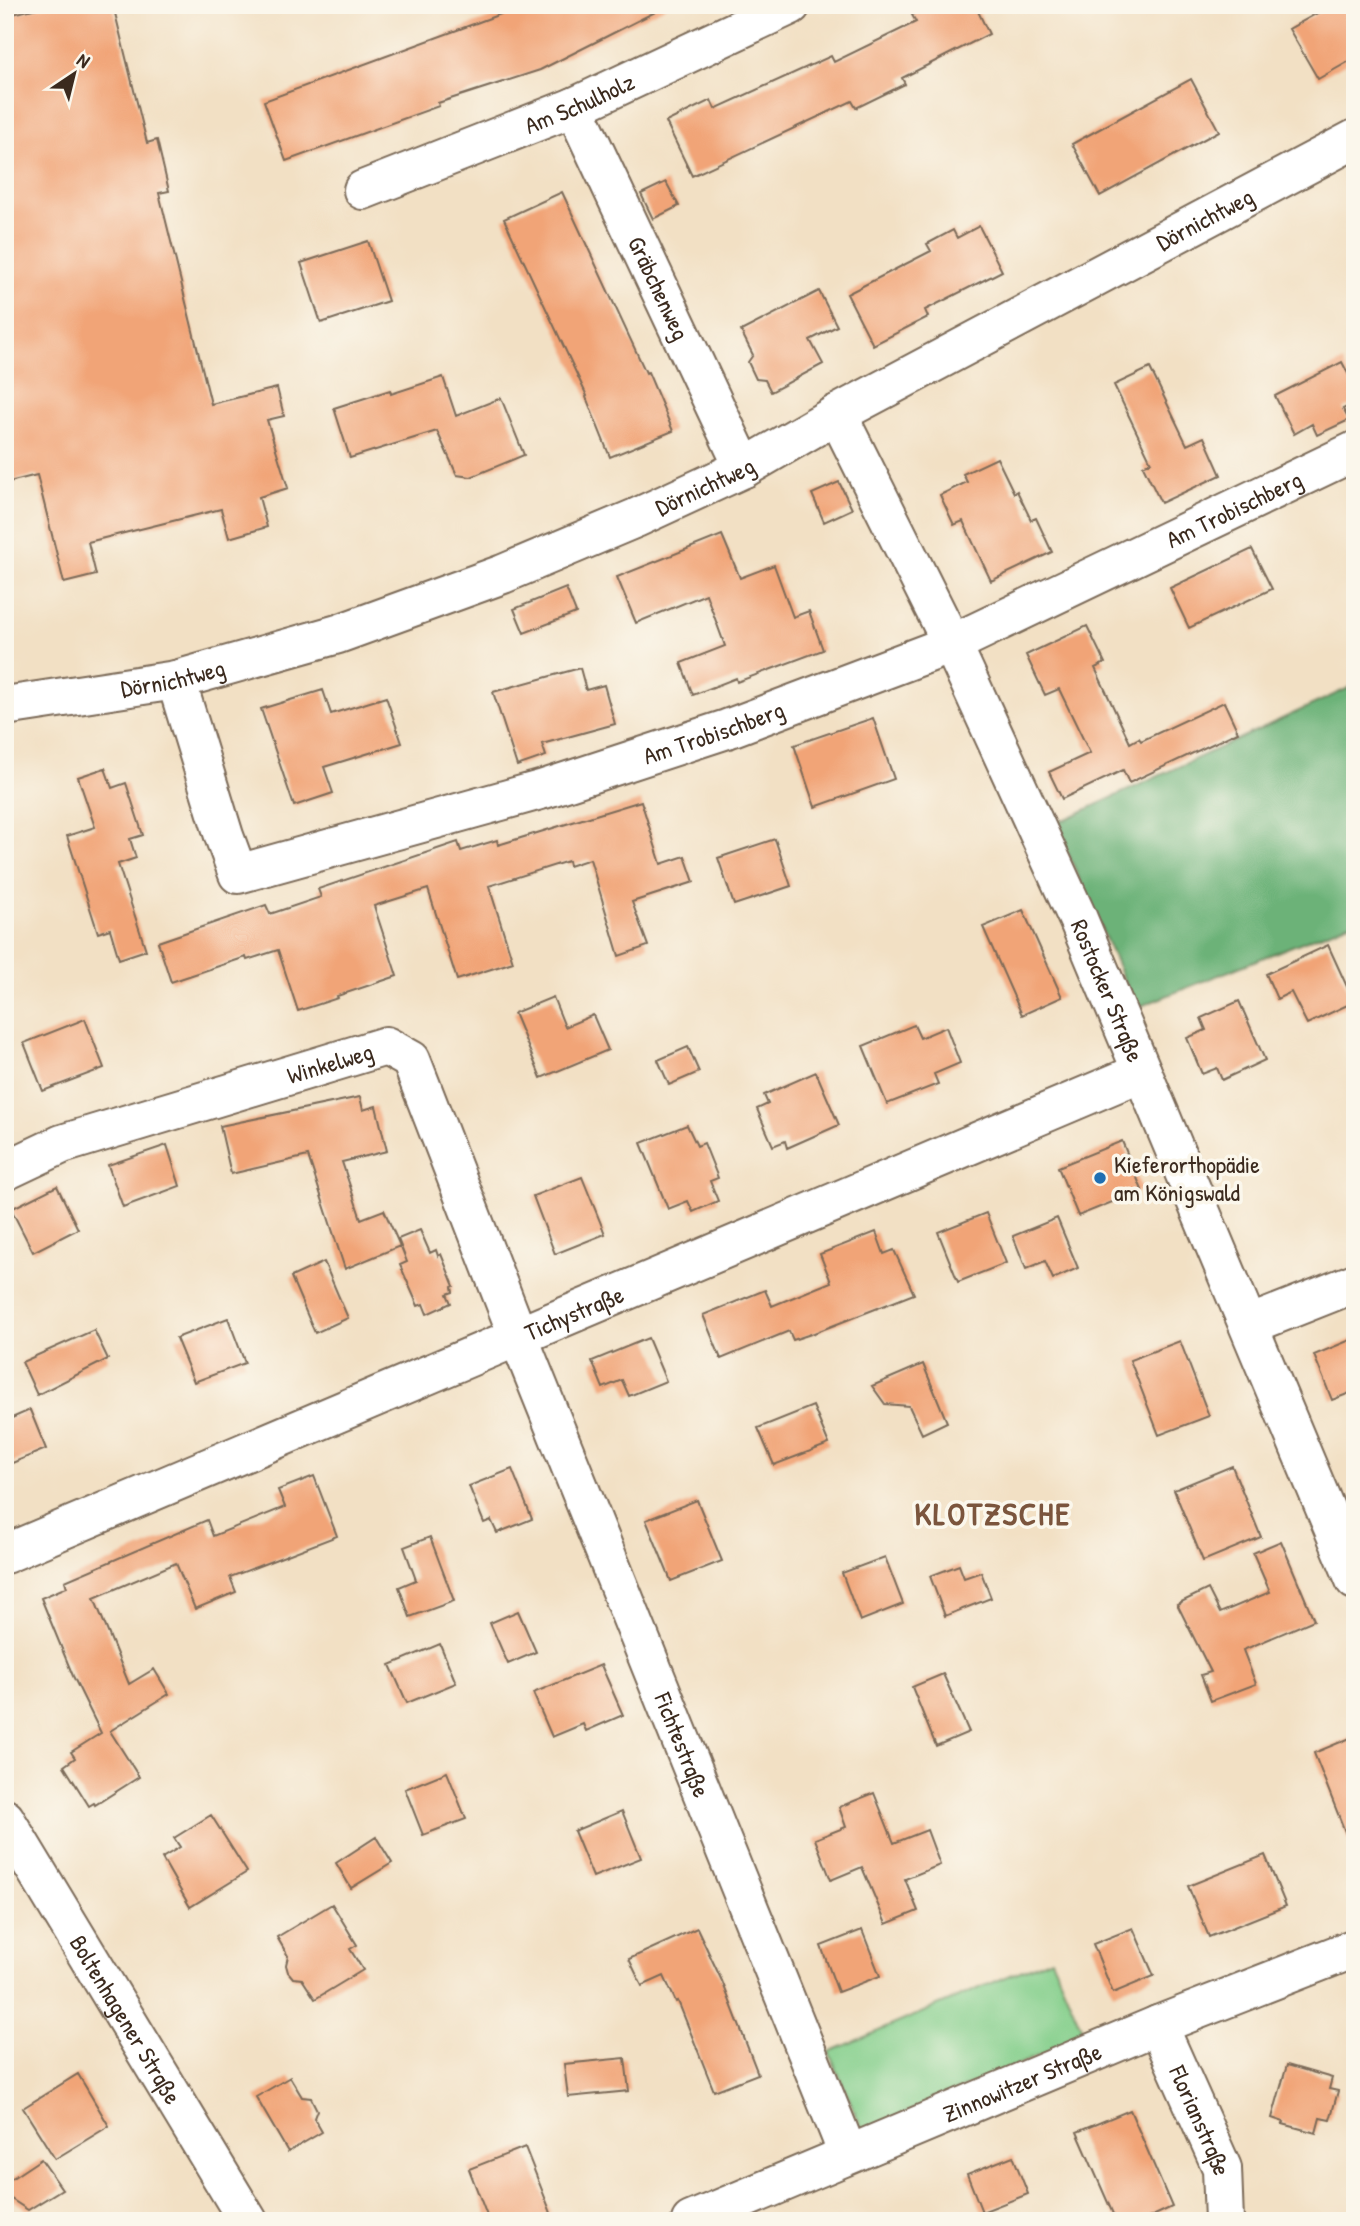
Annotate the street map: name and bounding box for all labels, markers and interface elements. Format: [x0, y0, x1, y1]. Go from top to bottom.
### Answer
north arrow [38, 38, 108, 108]
text: N [72, 47, 95, 74]
street label: Am Schulholz [520, 65, 639, 141]
street label: Dörnichtweg [1150, 180, 1259, 258]
street label: Gräbchenweg [621, 231, 697, 345]
street label: Dörnichtweg [650, 449, 760, 523]
street label: Am Trobischberg [1161, 463, 1307, 555]
street label: Dörnichtweg [118, 651, 228, 704]
street label: Am Trobischberg [639, 693, 788, 771]
street label: Rostocker Straße [1064, 914, 1152, 1067]
street label: Winkelweg [283, 1035, 377, 1091]
place label: Kieferorthopädie am Königswald [1114, 1148, 1260, 1208]
marker: Kieferorthopädie am Königswald [1092, 1170, 1108, 1186]
street label: Tichystraße [520, 1277, 629, 1348]
district label: KLOTZSCHE [915, 1492, 1071, 1535]
street label: Fichtestraße [647, 1687, 718, 1802]
street label: Boltenhagener Straße [63, 1929, 190, 2110]
street label: Zinnowitzer Straße [938, 2035, 1106, 2129]
street label: Florianstraße [1162, 2059, 1238, 2177]

